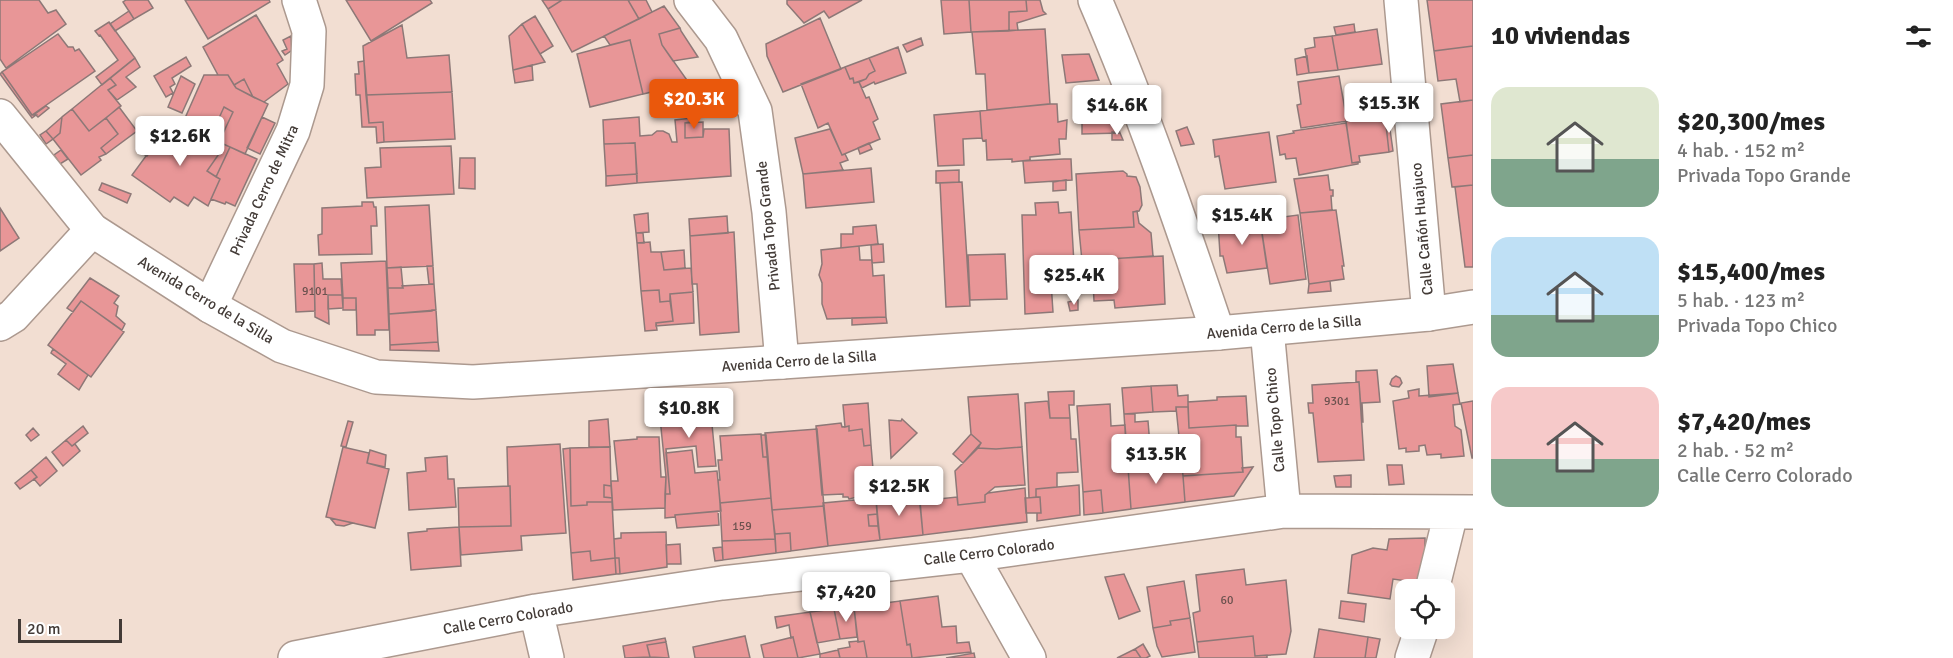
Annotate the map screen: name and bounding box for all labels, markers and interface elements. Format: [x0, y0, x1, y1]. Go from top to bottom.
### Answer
text: 10 viviendas [1491, 20, 1630, 52]
icon: filters [1902, 20, 1935, 53]
pin: $20.3K [645, 79, 743, 130]
pin: $15.3K [1340, 83, 1438, 134]
pin: $14.6K [1068, 85, 1166, 136]
text: $20.3K [663, 86, 725, 111]
text: $15.3K [1358, 90, 1420, 115]
text: $14.6K [1086, 92, 1148, 117]
text: $20,300/mes [1677, 106, 1825, 138]
icon: home [1539, 111, 1611, 183]
pin: $12.6K [131, 116, 229, 167]
street label: Privada Cerro de Mitra [226, 122, 302, 258]
text: $12.6K [149, 123, 211, 148]
text: 4 hab. · 152 m² [1677, 138, 1805, 163]
street label: Privada Topo Grande [752, 160, 784, 292]
street label: Calle Cañón Huajuco [1407, 162, 1437, 296]
text: Privada Topo Grande [1677, 163, 1851, 188]
pin: $15.4K [1193, 195, 1291, 246]
text: $15.4K [1211, 202, 1273, 227]
street label: Avenida Cerro de la Silla [135, 252, 277, 348]
pin: $25.4K [1025, 255, 1123, 306]
text: $15,400/mes [1677, 256, 1825, 288]
icon: home [1539, 261, 1611, 333]
text: $25.4K [1043, 262, 1105, 287]
house number: 9101 [302, 284, 328, 299]
text: 5 hab. · 123 m² [1677, 288, 1805, 313]
street label: Avenida Cerro de la Silla [1206, 311, 1362, 343]
text: Privada Topo Chico [1677, 313, 1837, 338]
street label: Avenida Cerro de la Silla [721, 347, 877, 375]
street label: Calle Topo Chico [1261, 367, 1289, 473]
pin: $10.8K [640, 388, 738, 439]
house number: 9301 [1324, 394, 1350, 409]
text: $10.8K [658, 395, 720, 420]
text: $7,420/mes [1677, 406, 1811, 438]
icon: home [1539, 411, 1611, 483]
pin: $13.5K [1107, 434, 1205, 485]
text: 2 hab. · 52 m² [1677, 438, 1794, 463]
text: $13.5K [1125, 441, 1187, 466]
text: Calle Cerro Colorado [1677, 463, 1853, 488]
pin: $12.5K [850, 466, 948, 517]
text: $12.5K [868, 473, 930, 498]
house number: 159 [732, 519, 752, 534]
street label: Calle Cerro Colorado [923, 535, 1056, 569]
pin: $7,420 [797, 572, 895, 623]
text: $7,420 [816, 579, 876, 604]
map controls [1395, 579, 1455, 639]
button: locate [1395, 579, 1455, 639]
house number: 60 [1221, 593, 1233, 608]
street label: Calle Cerro Colorado [442, 598, 575, 638]
scale bar [18, 616, 122, 644]
text: 20 m [27, 619, 61, 639]

